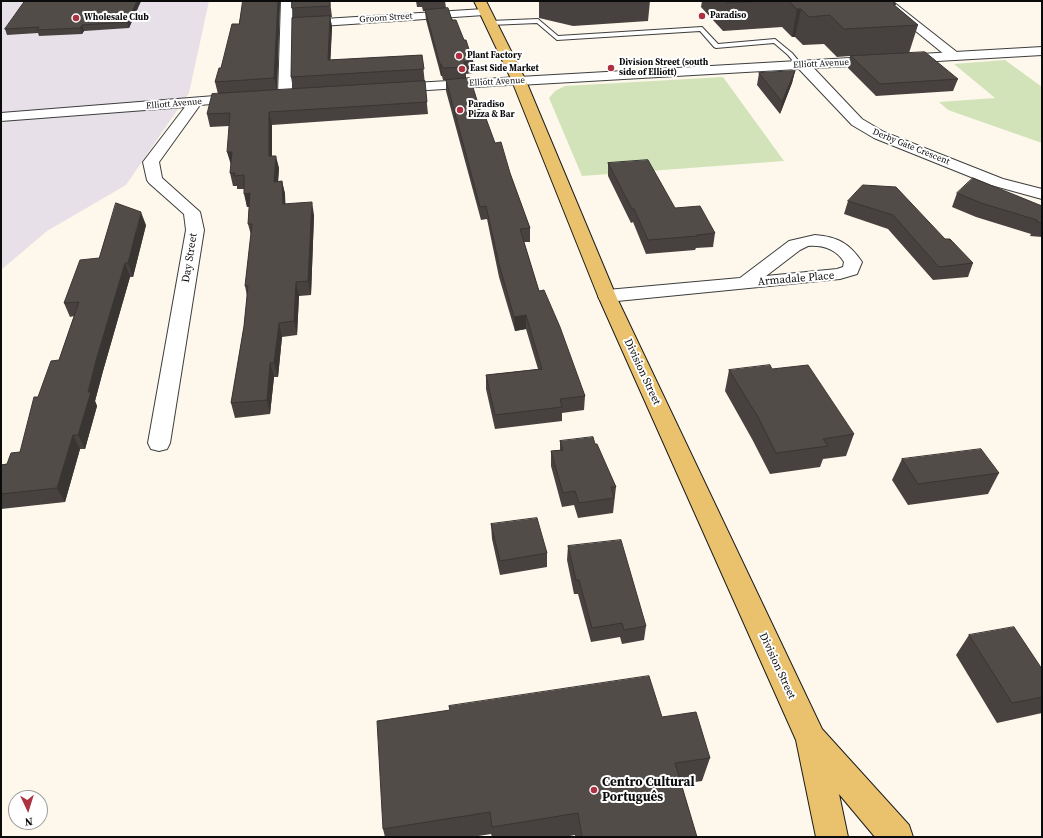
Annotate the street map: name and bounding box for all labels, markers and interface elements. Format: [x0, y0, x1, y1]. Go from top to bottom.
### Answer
street label: Groom Street [359, 11, 413, 25]
marker: Paradiso [697, 11, 707, 21]
place label: Paradiso [710, 11, 746, 21]
marker: Wholesale Club [71, 13, 81, 23]
place label: Wholesale Club [84, 13, 149, 23]
marker: Plant Factory [454, 51, 464, 61]
place label: Plant Factory [467, 51, 522, 61]
street label: Elliott Avenue [793, 57, 849, 71]
place label: Division Street (south side of Elliott) [619, 58, 708, 79]
marker: Division Street (south side of Elliott) [606, 63, 616, 73]
marker: East Side Market [457, 64, 467, 74]
place label: East Side Market [470, 64, 539, 74]
street label: Elliott Avenue [469, 75, 525, 89]
street label: Elliott Avenue [146, 96, 202, 112]
place label: Paradiso Pizza & Bar [468, 100, 515, 121]
marker: Paradiso Pizza & Bar [455, 105, 465, 115]
street label: Derby Gate Crescent [871, 127, 951, 167]
street label: Day Street [180, 232, 200, 284]
street label: Armadale Place [757, 269, 835, 289]
street label: Division Street [621, 337, 663, 407]
street label: Division Street [756, 631, 798, 701]
place label: Centro Cultural Português [602, 775, 695, 806]
marker: Centro Cultural Português [589, 785, 599, 795]
north arrow [8, 790, 48, 830]
text: N [24, 814, 33, 829]

